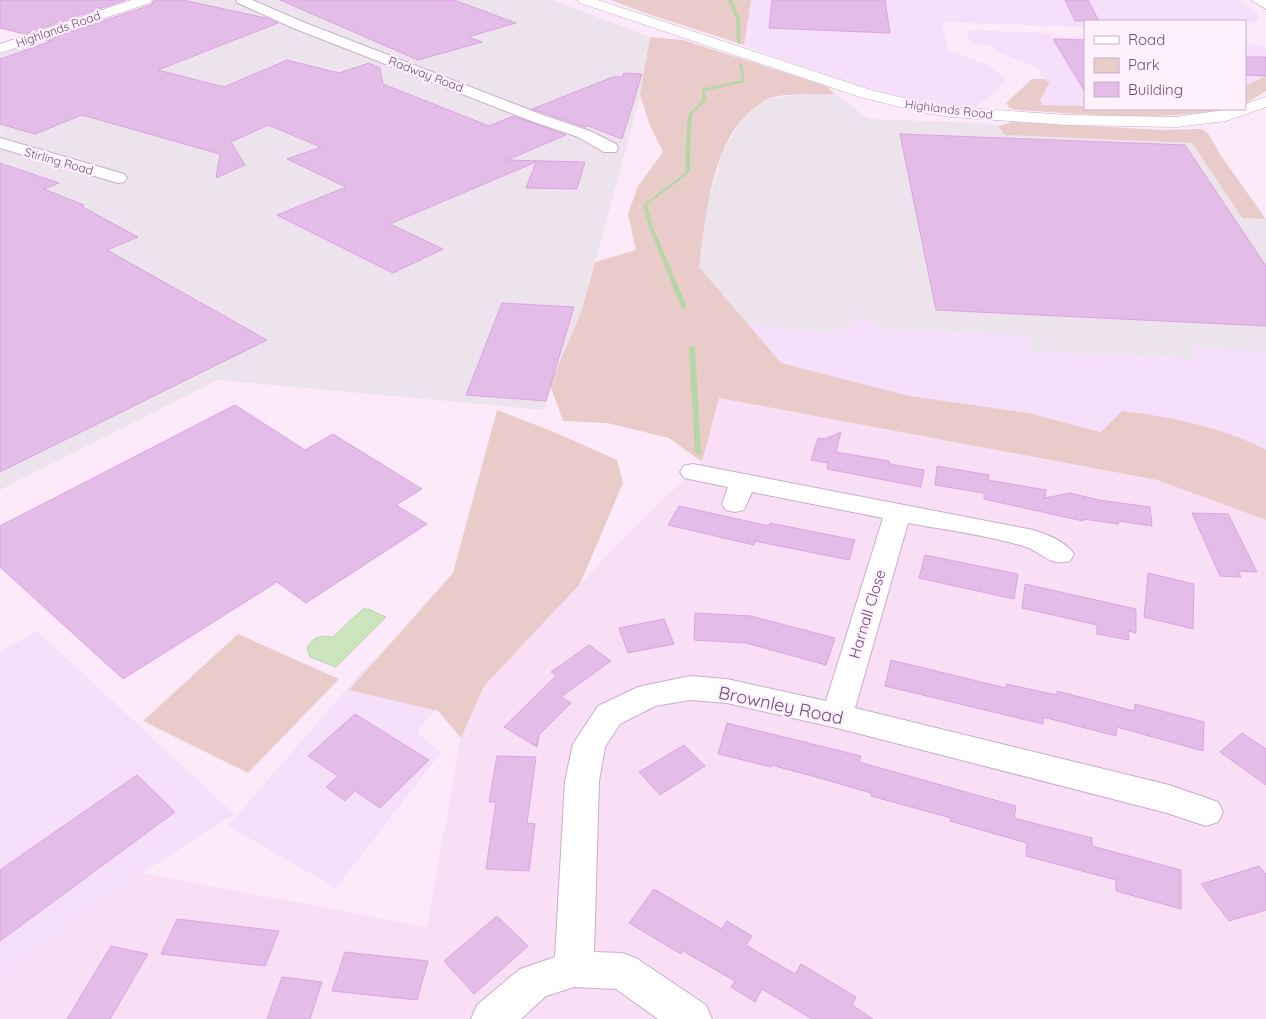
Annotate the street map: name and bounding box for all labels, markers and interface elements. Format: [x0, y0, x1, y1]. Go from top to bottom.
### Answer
street label: Highlands Road [14, 8, 102, 50]
legend [1084, 20, 1246, 110]
text: Road [1128, 30, 1165, 49]
street label: Radway Road [387, 53, 465, 95]
text: Park [1128, 55, 1160, 74]
text: Building [1128, 80, 1183, 99]
street label: Highlands Road [904, 96, 994, 122]
street label: Stirling Road [23, 144, 95, 178]
street label: Harnall Close [844, 567, 890, 661]
street label: Brownley Road [717, 681, 845, 729]

